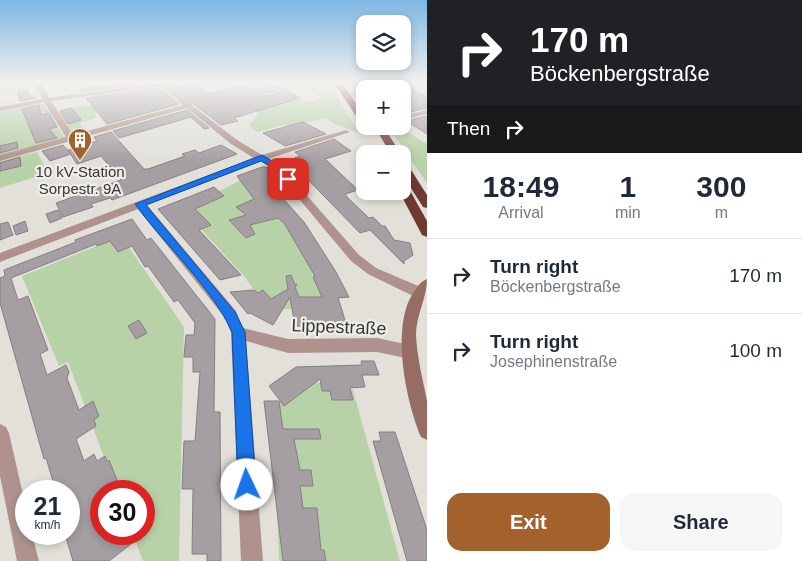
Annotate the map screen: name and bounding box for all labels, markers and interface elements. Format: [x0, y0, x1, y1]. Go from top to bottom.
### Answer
map controls [356, 15, 411, 200]
button: layers [356, 15, 411, 70]
icon: right [447, 20, 512, 85]
text: 170 m [530, 20, 629, 59]
text: Böckenbergstraße [530, 61, 710, 86]
button: + [356, 80, 411, 135]
icon: right [500, 115, 528, 143]
text: Then [447, 118, 490, 139]
building icon: 10 kV-Station Sorpestr. 9A [67, 127, 93, 161]
button: − [356, 145, 411, 200]
pin [267, 158, 309, 200]
place label: 10 kV-Station Sorpestr. 9A [35, 163, 125, 197]
icon: arrive [274, 165, 302, 193]
text: 18:49 [483, 170, 559, 203]
text: 1 [619, 170, 636, 203]
text: 300 [696, 170, 746, 203]
text: Arrival [498, 204, 544, 221]
text: min [615, 204, 641, 221]
text: m [715, 204, 728, 221]
text: Turn right [490, 256, 578, 277]
icon: right [447, 262, 475, 290]
text: 170 m [729, 265, 782, 286]
text: Böckenbergstraße [490, 278, 621, 295]
street label: Lippestraße [291, 315, 387, 339]
text: Turn right [490, 331, 578, 352]
icon: right [447, 337, 475, 365]
text: 100 m [729, 340, 782, 361]
text: Josephinenstraße [490, 353, 617, 370]
position arrow [220, 458, 272, 510]
speed limit sign: 30 [90, 480, 155, 545]
text: 21 [34, 492, 61, 520]
button: Exit [447, 493, 610, 551]
button: Share [620, 493, 782, 551]
text: km/h [34, 518, 61, 532]

